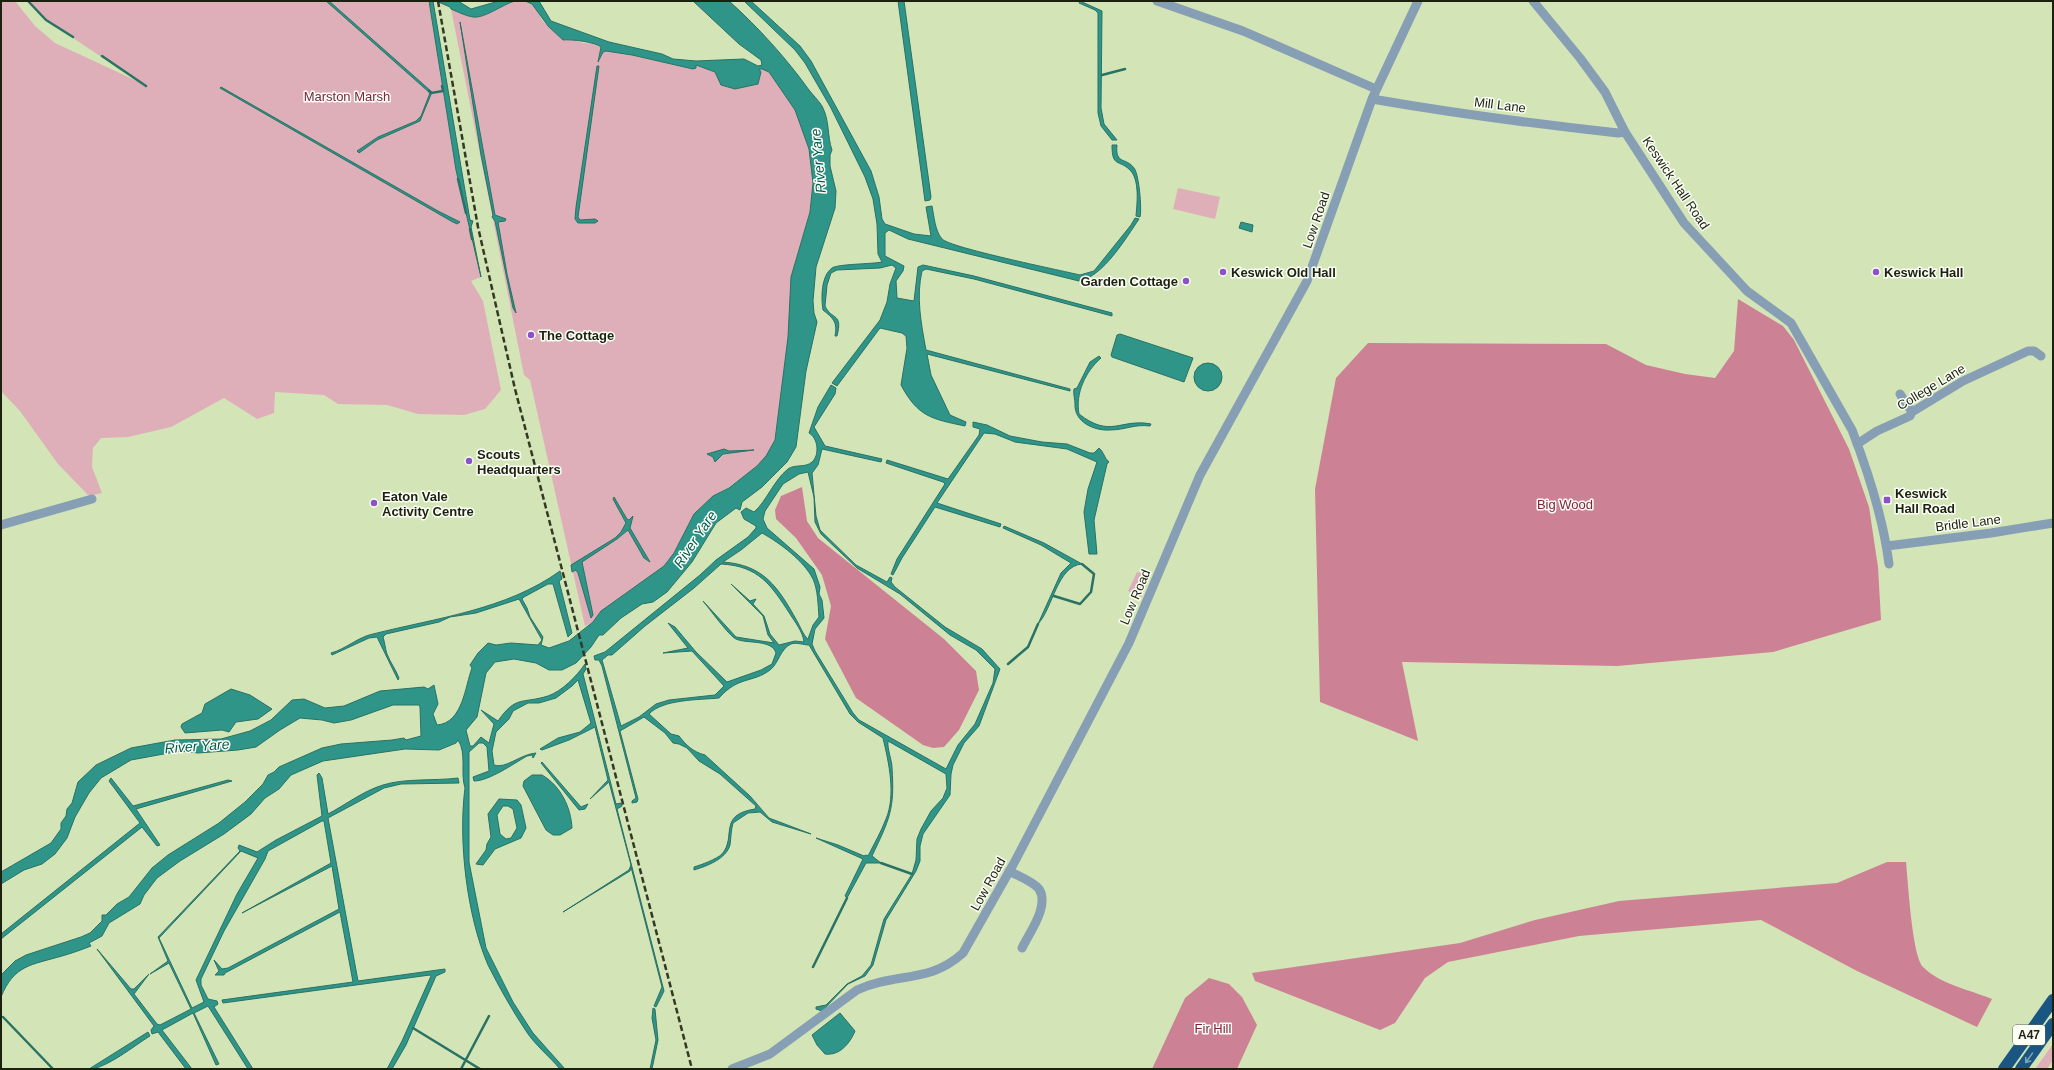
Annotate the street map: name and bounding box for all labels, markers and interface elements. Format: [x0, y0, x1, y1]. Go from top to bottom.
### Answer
park label: Marston Marsh [304, 89, 390, 104]
street label: Mill Lane [1473, 94, 1527, 116]
water label: River Yare [807, 128, 829, 194]
street label: Keswick Hall Road [1639, 134, 1713, 232]
street label: Low Road [1299, 190, 1333, 250]
place label: Keswick Old Hall [1231, 265, 1336, 280]
place label: Keswick Hall [1884, 265, 1964, 280]
marker: Keswick Old Hall [1218, 267, 1228, 277]
marker: Keswick Hall [1871, 267, 1881, 277]
place label: Garden Cottage [1080, 274, 1178, 289]
marker: Garden Cottage [1181, 276, 1191, 286]
place label: The Cottage [539, 328, 614, 343]
marker: The Cottage [526, 330, 536, 340]
street label: College Lane [1894, 361, 1968, 413]
place label: Scouts Headquarters [477, 447, 561, 477]
marker: Scouts Headquarters [464, 456, 474, 466]
place label: Keswick Hall Road [1895, 486, 1955, 516]
place label: Eaton Vale Activity Centre [382, 489, 474, 519]
marker: Keswick Hall Road [1882, 495, 1892, 505]
park label: Big Wood [1537, 497, 1593, 512]
marker: Eaton Vale Activity Centre [369, 498, 379, 508]
water label: River Yare [670, 507, 720, 570]
street label: Bridle Lane [1934, 512, 2002, 534]
street label: Low Road [1117, 567, 1153, 627]
water label: River Yare [164, 736, 230, 756]
street label: Low Road [967, 855, 1009, 913]
park label: Fir Hill [1195, 1021, 1232, 1036]
road number: A47 [2013, 1025, 2045, 1045]
one-way arrow [2025, 1052, 2033, 1063]

